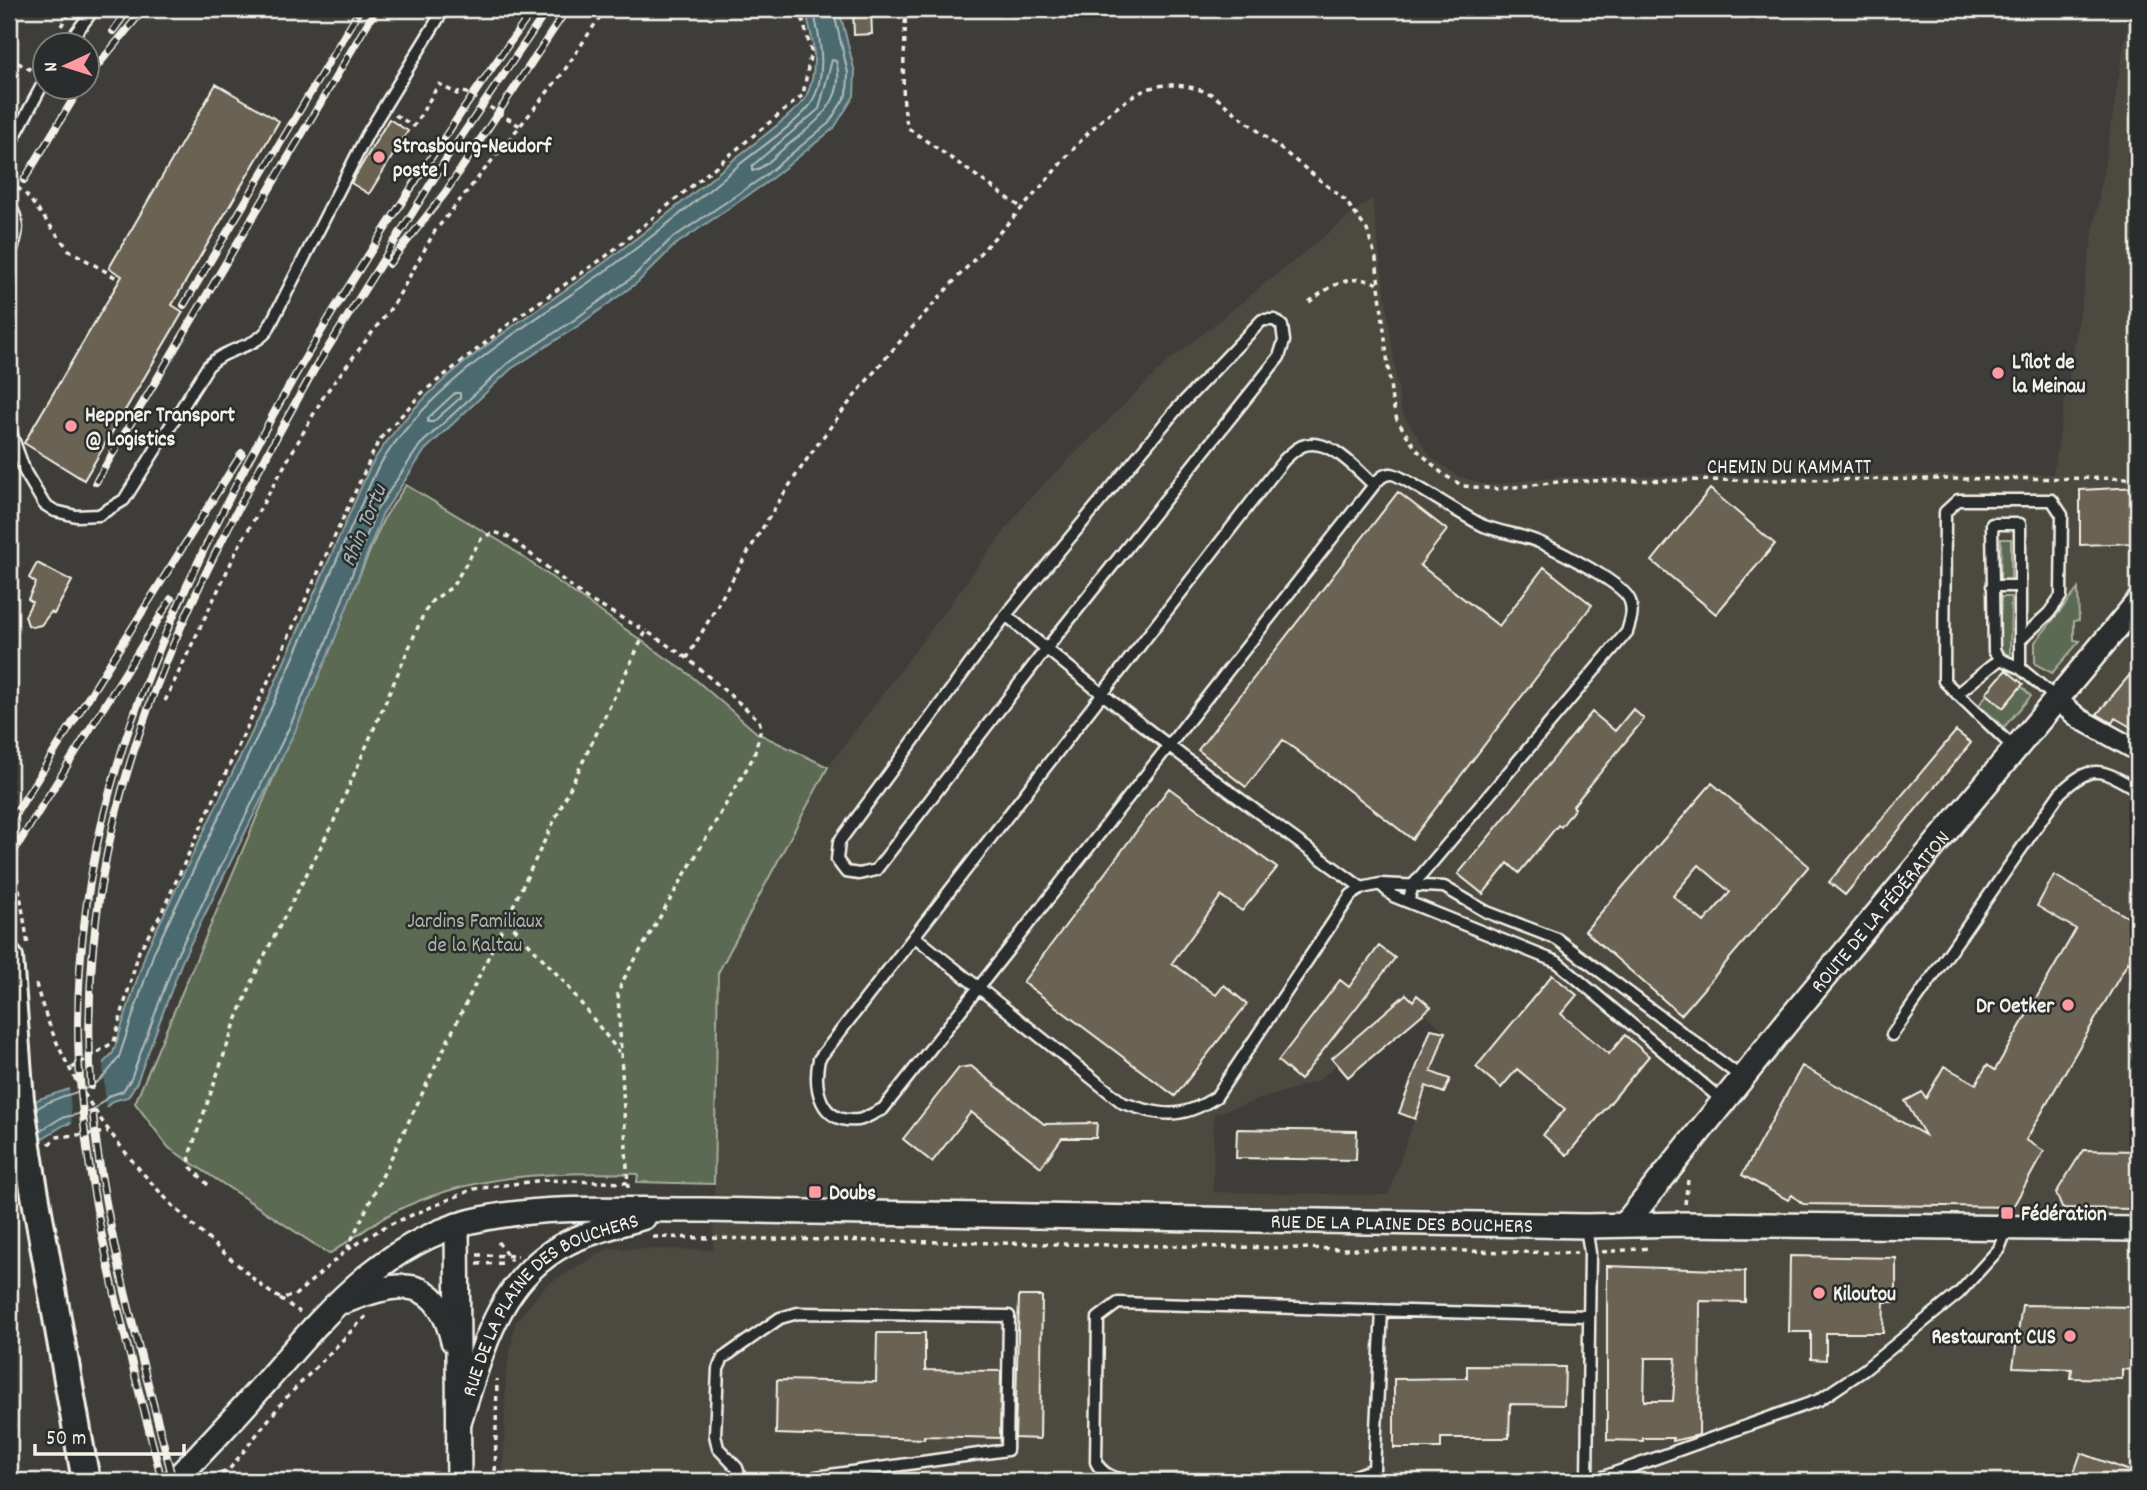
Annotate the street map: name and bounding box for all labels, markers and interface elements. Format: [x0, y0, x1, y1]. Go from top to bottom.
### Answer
north arrow [32, 32, 102, 102]
text: N [39, 61, 66, 73]
place label: Strasbourg-Neudorf poste 1 [393, 133, 553, 187]
marker: Strasbourg-Neudorf poste 1 [371, 149, 387, 165]
place label: L'îlot de la Meinau [2012, 349, 2086, 403]
marker: L'îlot de la Meinau [1990, 365, 2006, 381]
place label: Heppner Transport @ Logistics [85, 402, 235, 456]
marker: Heppner Transport @ Logistics [63, 418, 79, 434]
street label: CHEMIN DU KAMMATT [1707, 454, 1872, 484]
water label: Rhin Tortu [333, 478, 398, 572]
street label: ROUTE DE LA FÉDÉRATION [1805, 825, 1959, 1001]
park label: Jardins Familiaux de la Kaltau [407, 908, 543, 962]
place label: Dr Oetker [1976, 993, 2055, 1023]
marker: Dr Oetker [2060, 997, 2076, 1013]
place label: Doubs [829, 1180, 876, 1210]
marker: Doubs [807, 1184, 823, 1200]
place label: Fédération [2021, 1201, 2107, 1231]
marker: Fédération [1999, 1205, 2015, 1221]
street label: RUE DE LA PLAINE DES BOUCHERS [456, 1207, 643, 1401]
street label: RUE DE LA PLAINE DES BOUCHERS [1270, 1208, 1533, 1243]
place label: Kiloutou [1833, 1281, 1896, 1311]
marker: Kiloutou [1811, 1285, 1827, 1301]
place label: Restaurant CUS [1931, 1324, 2056, 1354]
marker: Restaurant CUS [2062, 1328, 2078, 1344]
scale bar [35, 1413, 184, 1457]
text: 50 m [46, 1425, 86, 1455]

